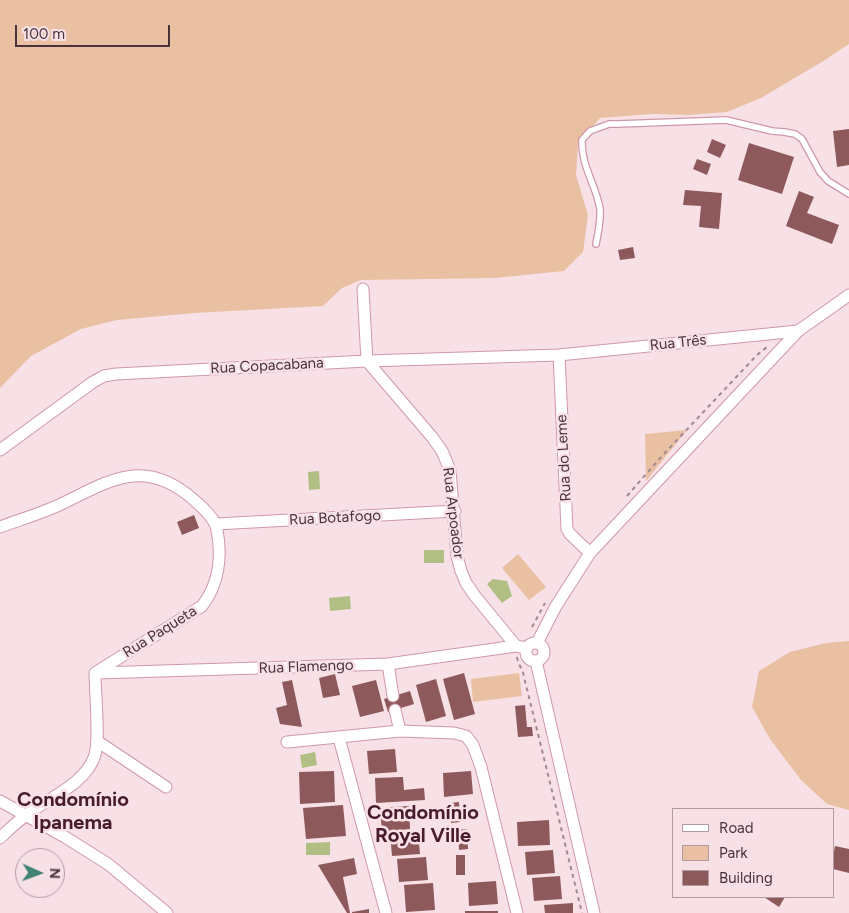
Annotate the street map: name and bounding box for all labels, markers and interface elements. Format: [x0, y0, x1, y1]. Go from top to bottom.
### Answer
scale bar [18, 15, 172, 47]
text: 100 m [23, 25, 65, 43]
street label: Rua Três [649, 331, 707, 355]
street label: Rua Copacabana [210, 354, 324, 378]
street label: Rua do Leme [553, 414, 575, 502]
street label: Rua Arpoador [438, 466, 468, 560]
street label: Rua Botafogo [289, 507, 381, 529]
street label: Rua Paqueta [120, 602, 200, 662]
street label: Rua Flamengo [258, 656, 354, 678]
district label: Condomínio Ipanema [17, 788, 129, 835]
district label: Condomínio Royal Ville [367, 801, 479, 848]
legend [672, 808, 834, 898]
text: Road [719, 819, 754, 837]
text: Park [719, 844, 748, 862]
north arrow [15, 848, 65, 898]
text: N [46, 868, 63, 879]
text: Building [719, 869, 773, 887]

